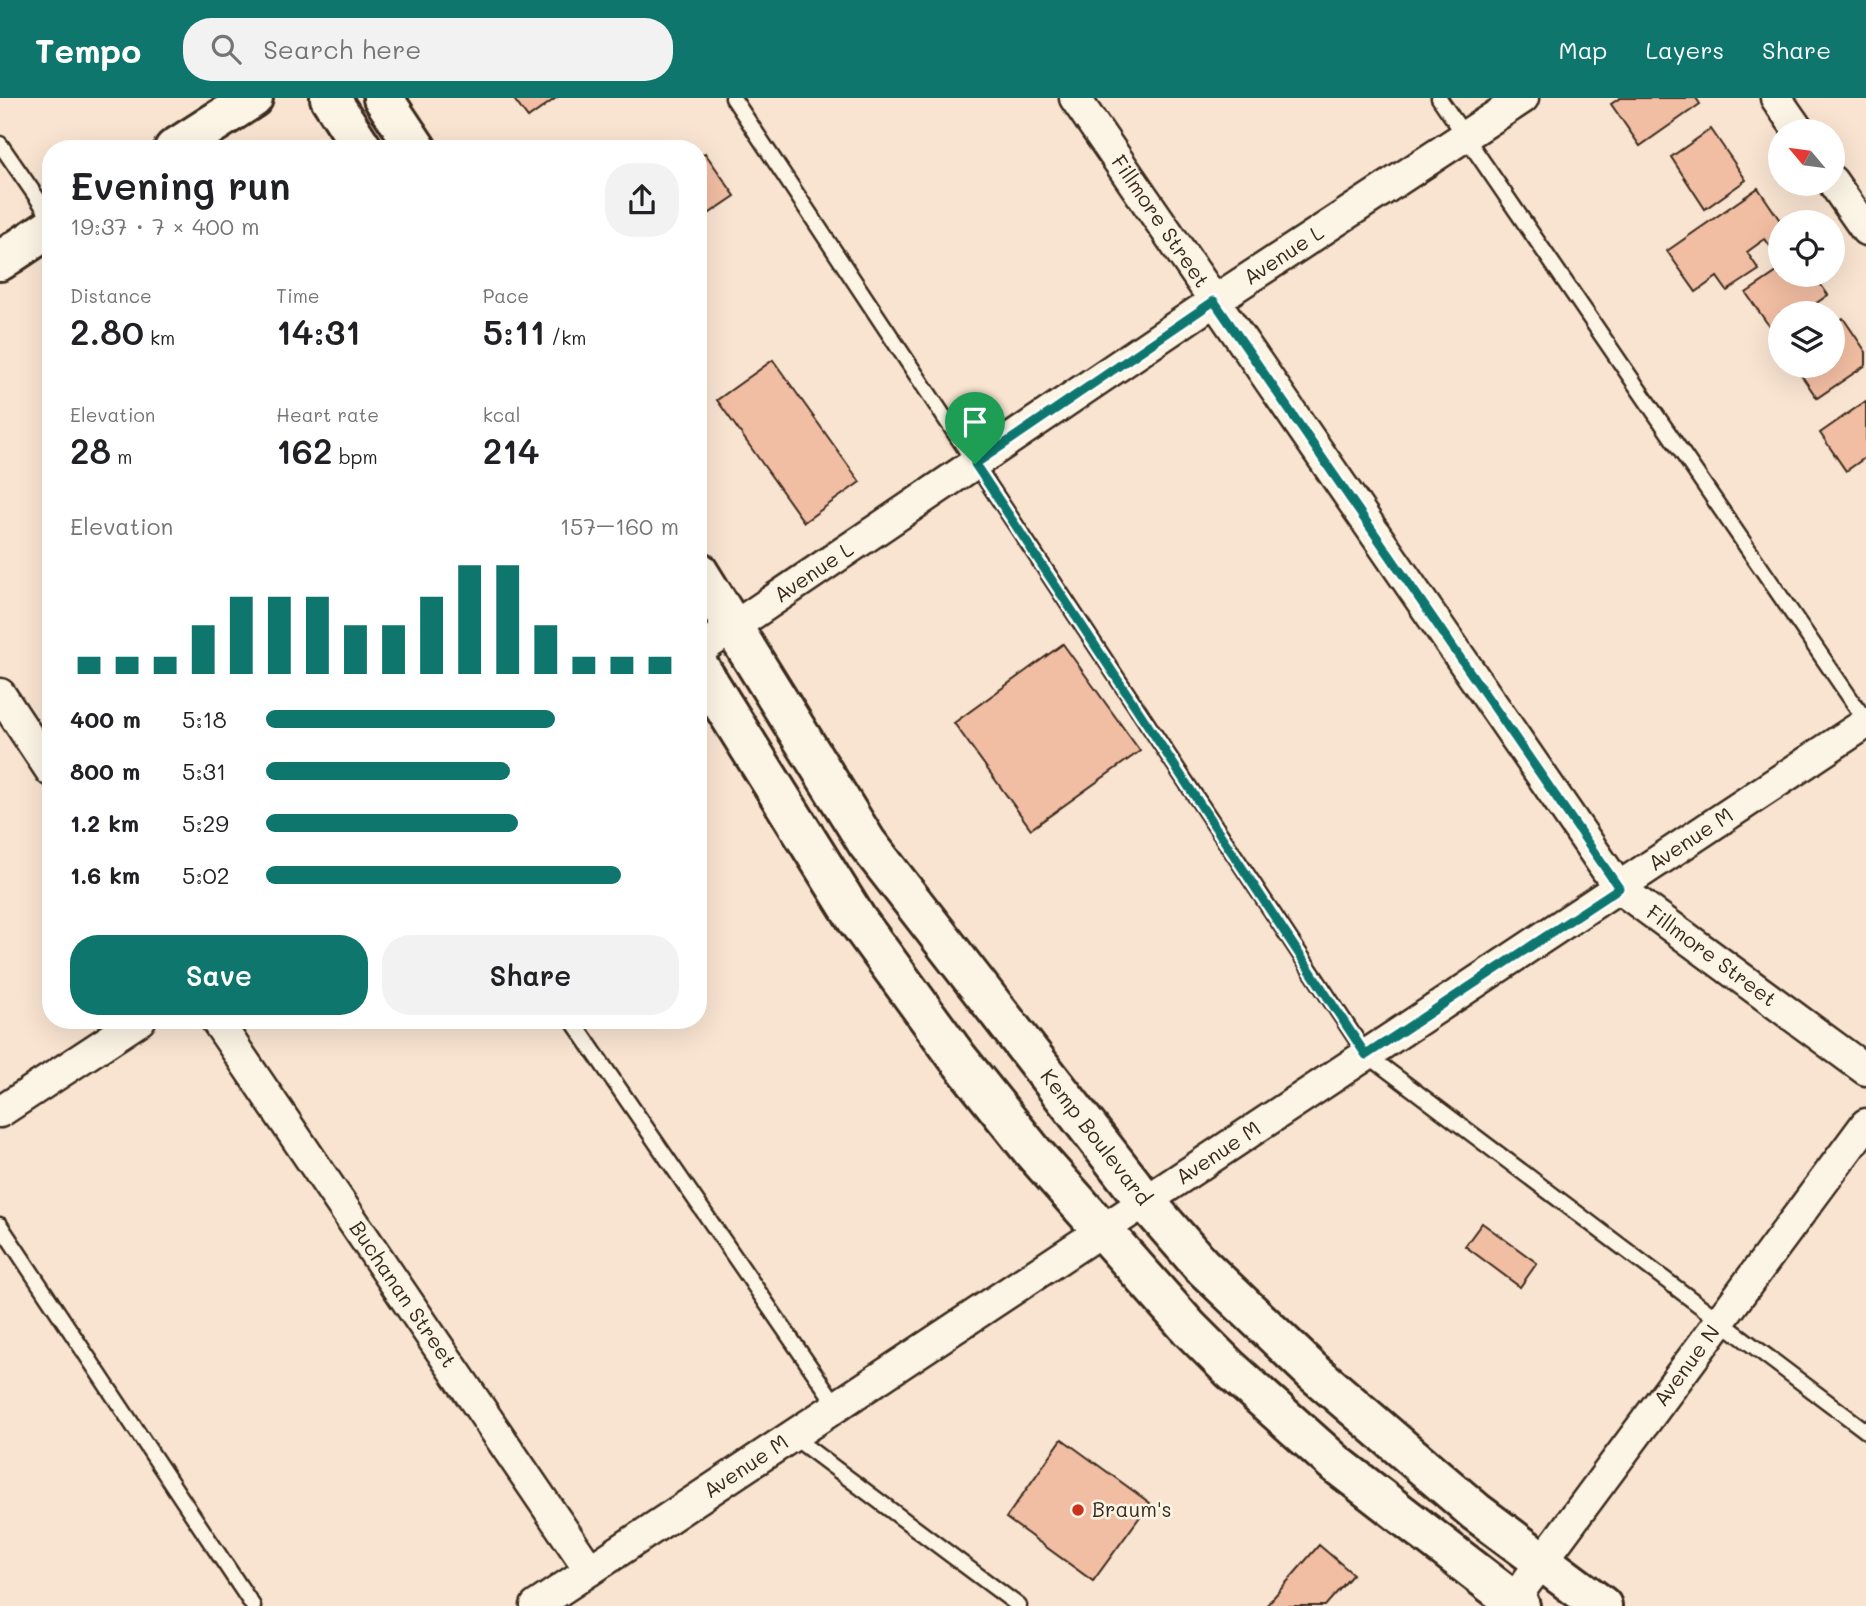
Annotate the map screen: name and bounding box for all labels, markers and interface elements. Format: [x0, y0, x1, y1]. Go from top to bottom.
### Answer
search box [183, 18, 673, 81]
text: Tempo [35, 28, 141, 71]
icon: search [207, 30, 245, 68]
text: Search here [263, 32, 421, 66]
text: Map [1559, 34, 1607, 65]
text: Layers [1645, 34, 1724, 65]
text: Share [1762, 34, 1831, 65]
north arrow [1768, 119, 1844, 196]
map controls [1768, 119, 1845, 378]
street label: Fillmore Street [1106, 149, 1216, 292]
text: Evening run [70, 160, 291, 210]
button: share [605, 163, 679, 237]
button: locate [1768, 210, 1845, 287]
text: 19:37 · 7 × 400 m [70, 211, 260, 241]
street label: Avenue L [1238, 218, 1328, 290]
text: Distance [70, 283, 152, 308]
text: Time [276, 283, 320, 308]
text: Pace [483, 283, 529, 308]
button: layers [1768, 301, 1845, 378]
text: 2.80 [70, 308, 144, 354]
text: 14:31 [276, 308, 361, 354]
text: 5:11 [483, 308, 545, 354]
text: km [144, 325, 175, 350]
text: /km [545, 325, 587, 350]
pin [945, 392, 1005, 464]
text: Elevation [70, 402, 155, 427]
text: Heart rate [276, 402, 379, 427]
text: kcal [483, 402, 521, 427]
icon: arrive [956, 403, 994, 441]
text: 28 [70, 427, 111, 473]
text: 162 [276, 427, 333, 473]
text: 214 [483, 427, 539, 473]
text: m [111, 444, 132, 469]
text: bpm [333, 444, 378, 469]
text: Elevation [70, 511, 173, 541]
text: 157–160 m [560, 511, 679, 541]
street label: Avenue L [768, 535, 858, 608]
text: 400 m [70, 704, 141, 734]
text: 5:18 [182, 704, 227, 734]
text: 800 m [70, 756, 140, 786]
text: 5:31 [182, 756, 226, 786]
street label: Avenue M [1642, 800, 1737, 876]
text: 1.2 km [70, 808, 139, 838]
text: 5:29 [182, 808, 229, 838]
text: 1.6 km [70, 860, 140, 890]
text: 5:02 [182, 860, 230, 890]
street label: Fillmore Street [1642, 898, 1783, 1012]
button: Save [70, 935, 368, 1015]
button: Share [382, 935, 679, 1015]
street label: Kemp Boulevard [1035, 1063, 1158, 1210]
street label: Avenue M [1170, 1114, 1265, 1190]
street label: Buchanan Street [344, 1215, 463, 1372]
street label: Avenue N [1647, 1319, 1725, 1411]
street label: Avenue M [698, 1428, 793, 1503]
place label: Braum's [1092, 1495, 1172, 1522]
marker: Braum's [1070, 1502, 1086, 1518]

